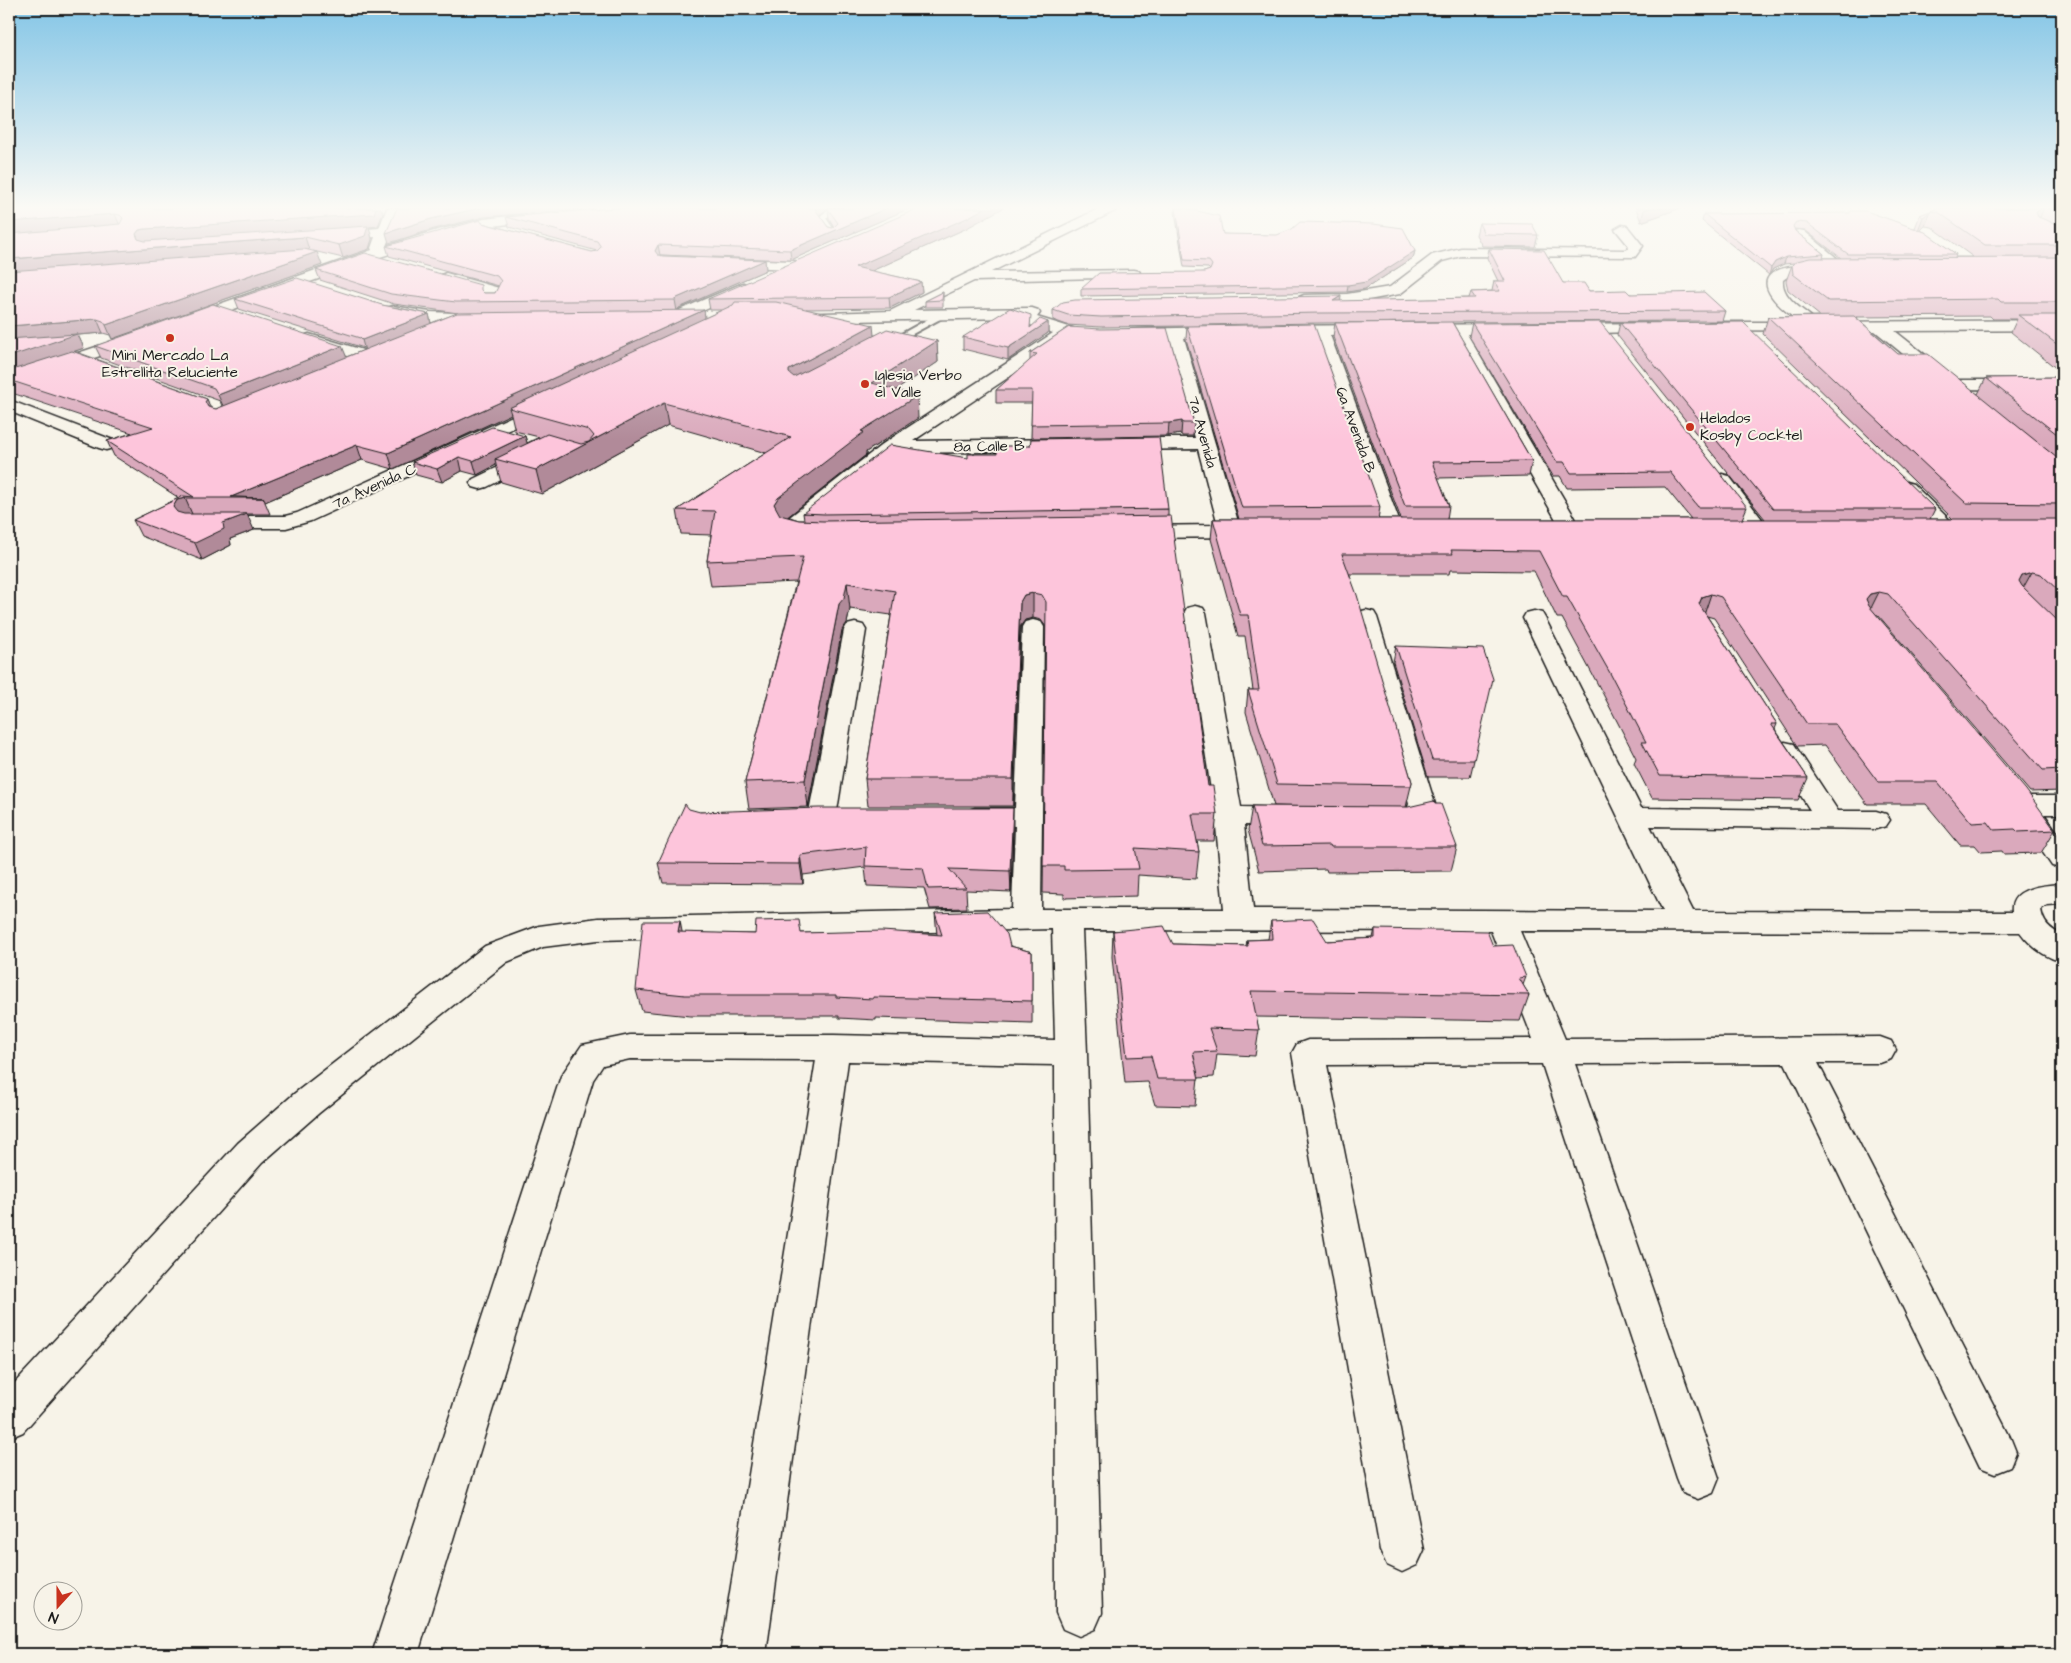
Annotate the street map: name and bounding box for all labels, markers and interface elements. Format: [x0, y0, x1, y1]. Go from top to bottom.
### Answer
marker: Mini Mercado La Estrellita Reluciente [164, 332, 176, 344]
place label: Mini Mercado La Estrellita Reluciente [102, 345, 238, 383]
place label: Iglesia Verbo el Valle [875, 365, 962, 403]
marker: Iglesia Verbo el Valle [859, 378, 871, 390]
street label: 6a Avenida B [1330, 384, 1381, 477]
street label: 7a Avenida [1183, 394, 1222, 471]
place label: Helados Kosby Cocktel [1700, 408, 1802, 447]
marker: Helados Kosby Cocktel [1684, 421, 1696, 433]
street label: 8a Calle B [953, 435, 1025, 458]
street label: 7a Avenida C [329, 458, 420, 514]
north arrow [32, 1580, 82, 1630]
text: N [46, 1606, 61, 1628]

